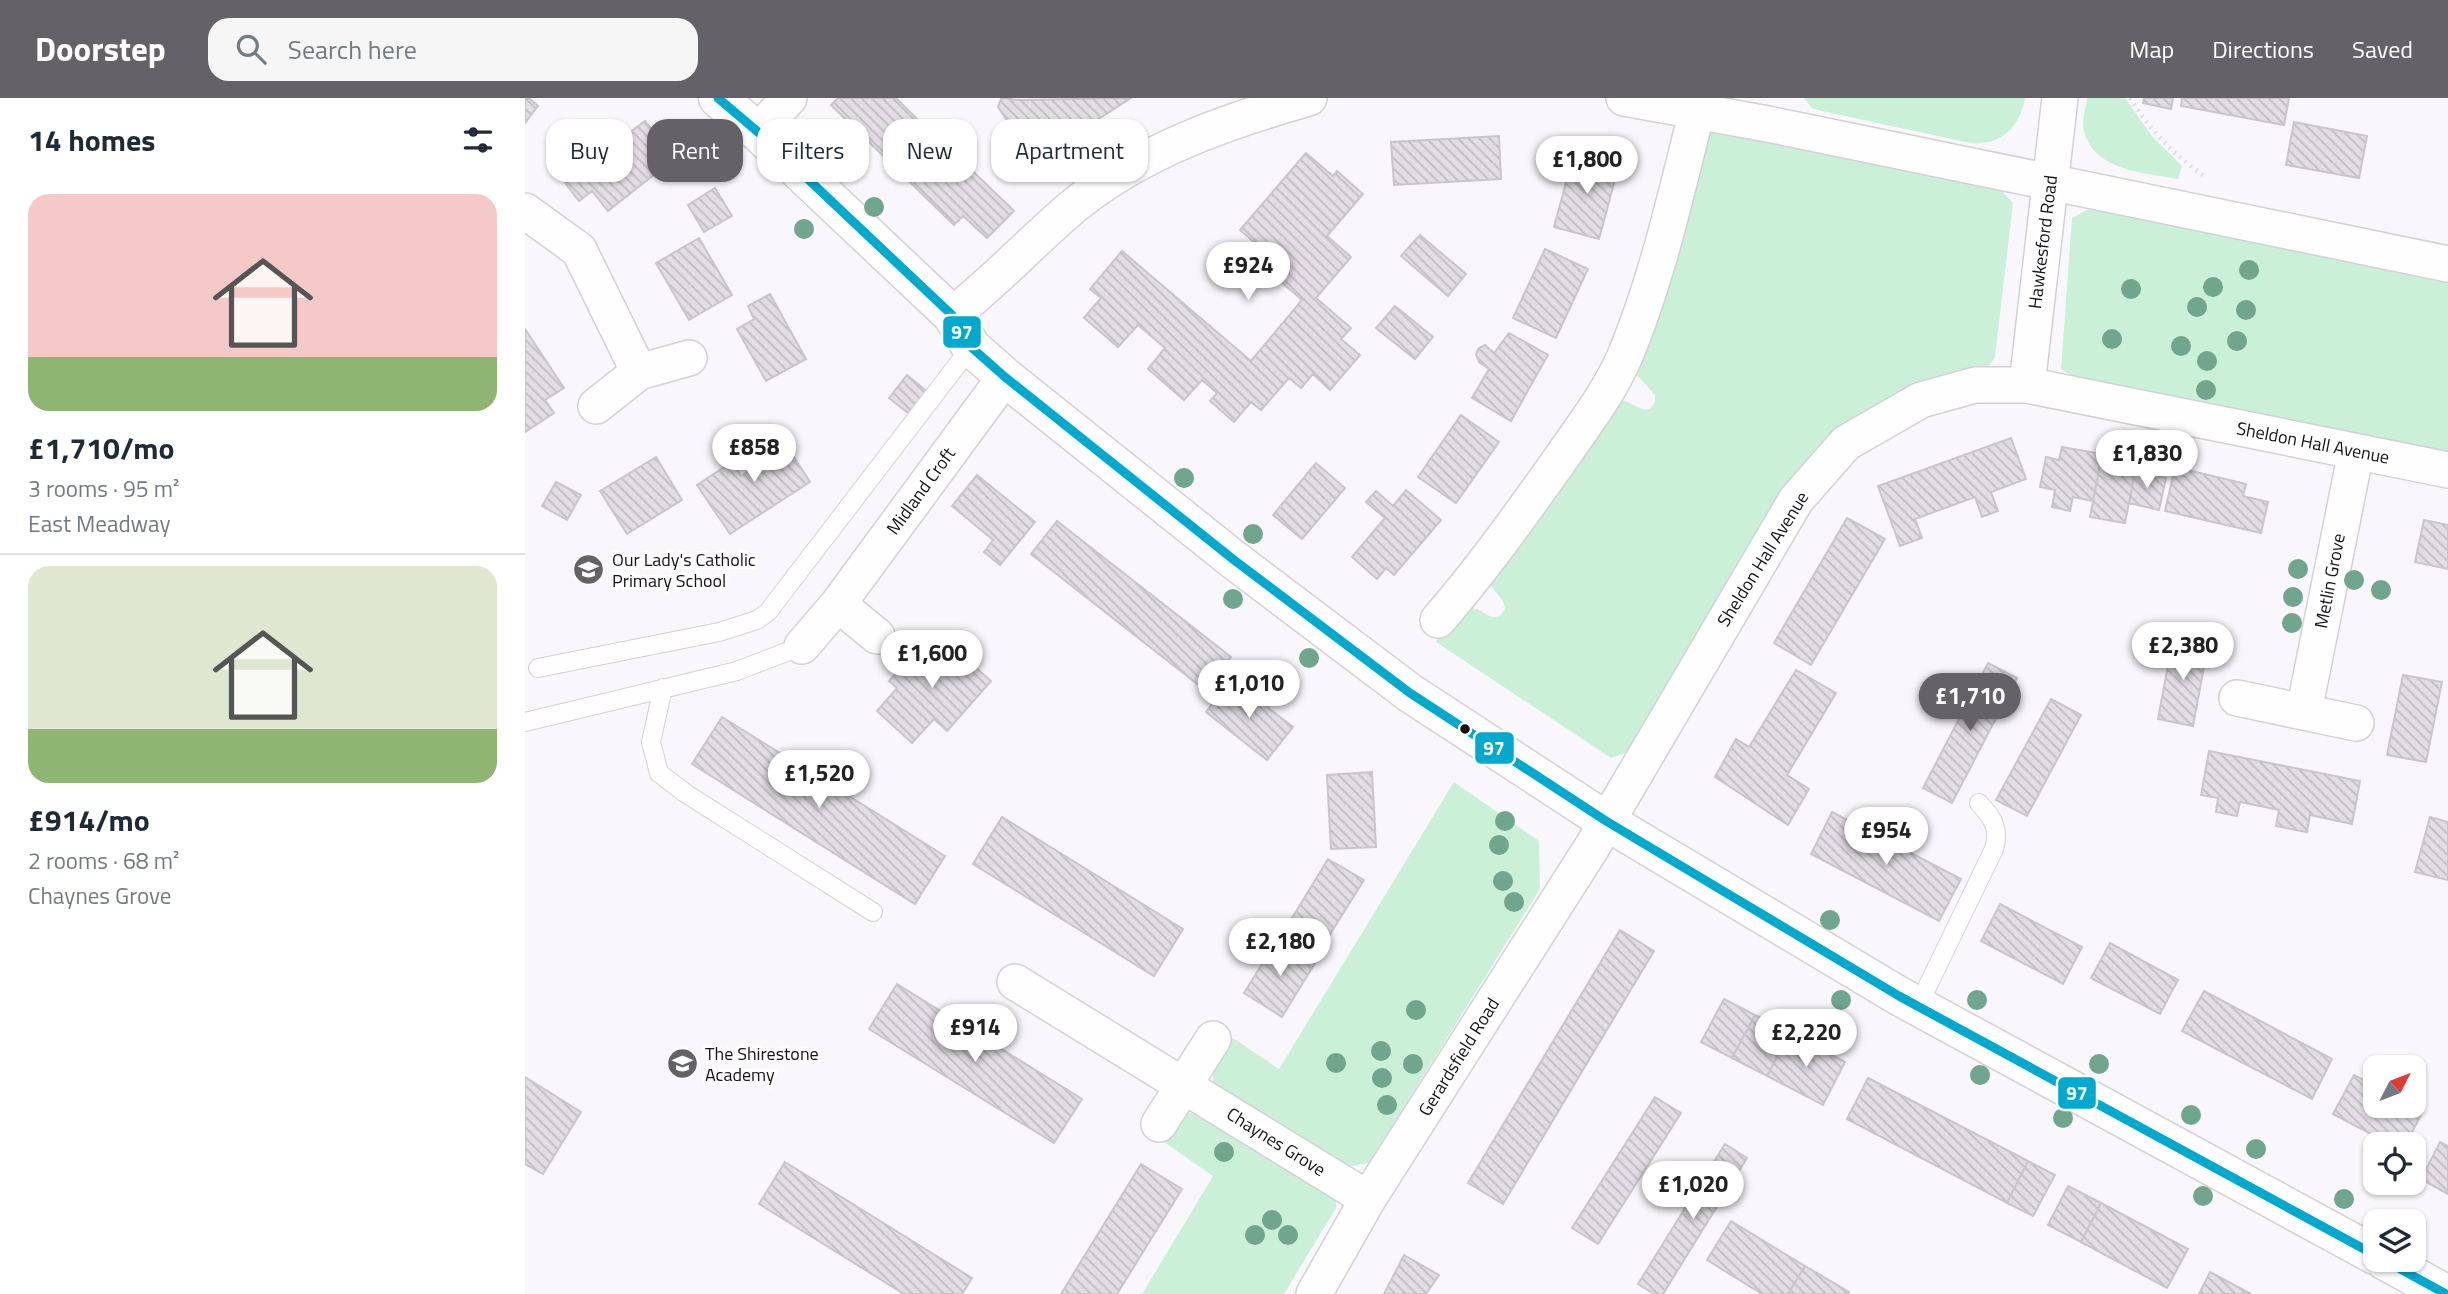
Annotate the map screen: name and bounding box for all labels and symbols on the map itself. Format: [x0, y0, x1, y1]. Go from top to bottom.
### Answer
pin: £1,800 [1530, 136, 1644, 196]
street label: Hawkesford Road [2021, 174, 2064, 310]
pin: £924 [1207, 242, 1289, 302]
line badge: 97 [942, 315, 982, 349]
text: 97 [951, 317, 973, 346]
street label: Sheldon Hall Avenue [2234, 414, 2392, 471]
pin: £858 [713, 424, 795, 484]
pin: £1,830 [2090, 430, 2204, 490]
street label: Midland Croft [880, 441, 962, 540]
street label: Sheldon Hall Avenue [1710, 486, 1815, 632]
street label: Metlin Grove [2307, 531, 2352, 631]
place label: Our Lady's Catholic Primary School [612, 546, 756, 594]
school or university icon: Our Lady's Catholic Primary School [572, 553, 606, 587]
pin: £2,380 [2126, 622, 2240, 682]
pin: £1,600 [875, 630, 989, 690]
pin: £1,010 [1192, 660, 1306, 720]
pin: £1,710 [1913, 674, 2027, 733]
unlabelled marker [1458, 722, 1472, 736]
line badge: 97 [1474, 731, 1515, 765]
text: 97 [1483, 733, 1505, 762]
pin: £1,520 [762, 750, 876, 810]
pin: £954 [1845, 808, 1927, 867]
pin: £2,180 [1223, 918, 1337, 978]
street label: Gerardsfield Road [1411, 992, 1506, 1121]
pin: £914 [934, 1004, 1016, 1064]
pin: £2,220 [1749, 1010, 1863, 1069]
place label: The Shirestone Academy [705, 1040, 819, 1088]
school or university icon: The Shirestone Academy [665, 1047, 699, 1081]
north arrow [2363, 1055, 2425, 1118]
line badge: 97 [2057, 1076, 2097, 1110]
text: 97 [2066, 1078, 2088, 1107]
street label: Chaynes Grove [1222, 1100, 1331, 1183]
pin: £1,020 [1636, 1162, 1750, 1221]

